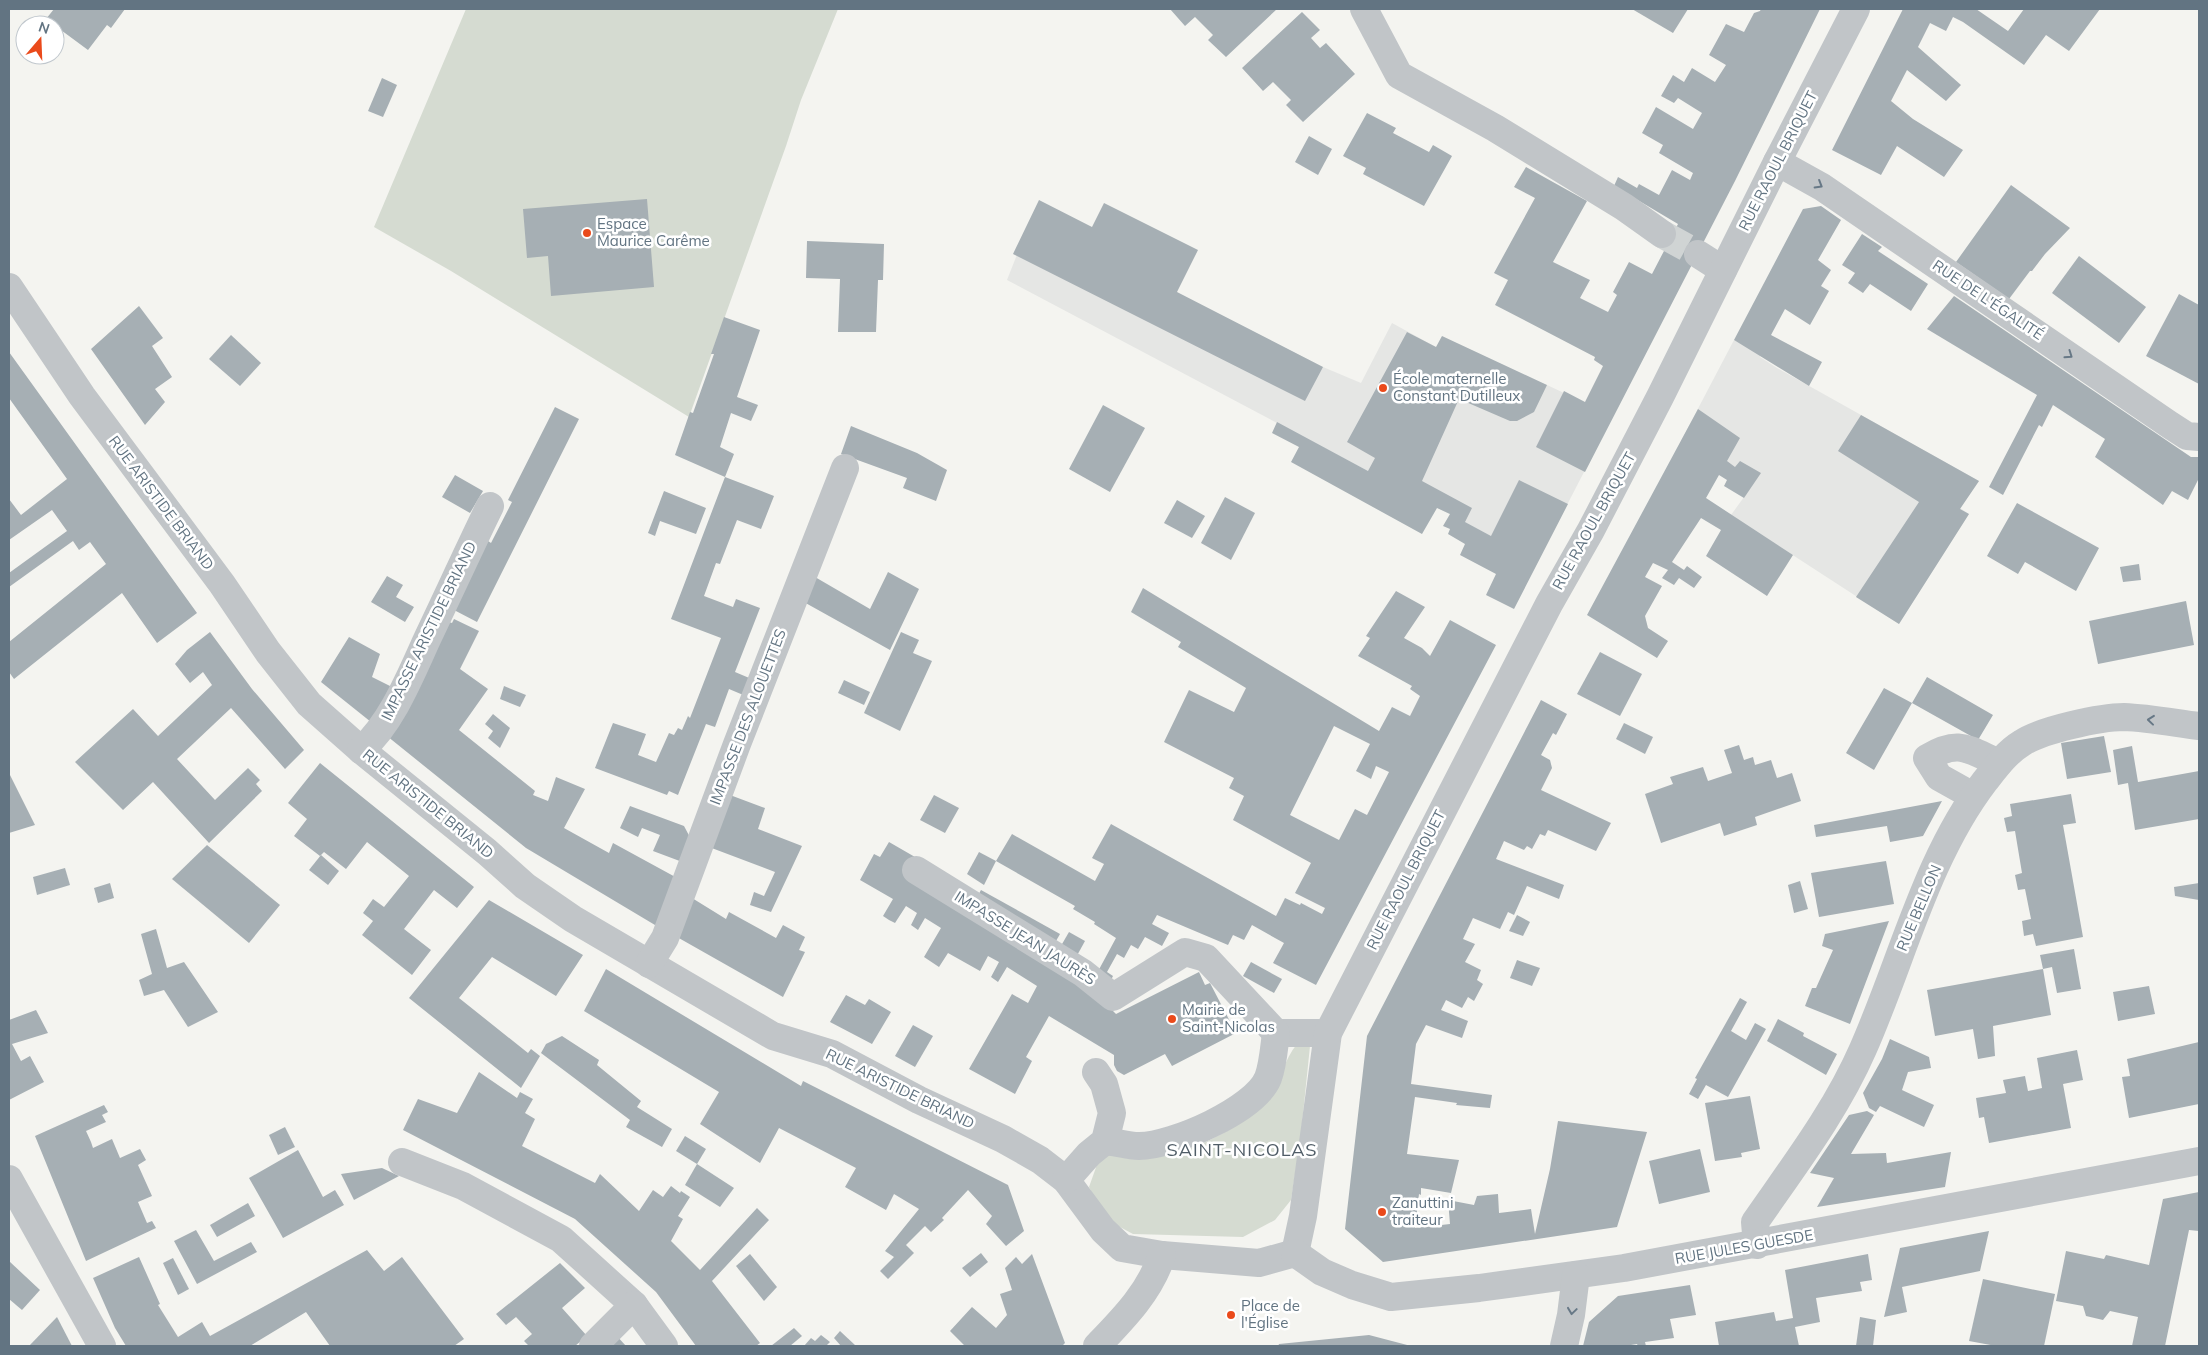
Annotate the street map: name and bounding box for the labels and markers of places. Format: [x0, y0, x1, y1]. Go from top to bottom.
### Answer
place label: Espace Maurice Carême [597, 214, 710, 250]
marker: Espace Maurice Carême [581, 227, 593, 239]
place label: École maternelle Constant Dutilleux [1393, 369, 1520, 405]
marker: École maternelle Constant Dutilleux [1377, 382, 1389, 394]
place label: Mairie de Saint-Nicolas [1182, 1000, 1275, 1036]
marker: Mairie de Saint-Nicolas [1166, 1013, 1178, 1025]
place label: Zanuttini traiteur [1392, 1193, 1453, 1229]
marker: Zanuttini traiteur [1376, 1206, 1388, 1218]
place label: Place de l'Église [1241, 1296, 1300, 1332]
marker: Place de l'Église [1225, 1309, 1237, 1321]

